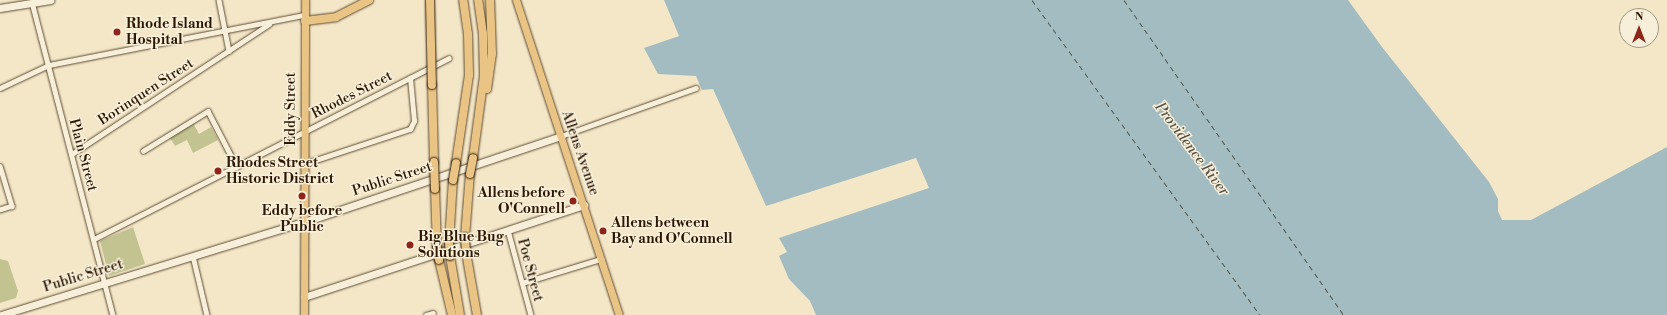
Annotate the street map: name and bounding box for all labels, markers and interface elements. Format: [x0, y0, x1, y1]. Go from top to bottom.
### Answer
north arrow [1619, 8, 1659, 48]
text: N [1635, 10, 1643, 24]
place label: Rhode Island Hospital [126, 16, 213, 48]
marker: Rhode Island Hospital [111, 26, 123, 38]
street label: Borinquen Street [95, 55, 197, 129]
street label: Rhodes Street [309, 68, 395, 122]
street label: Eddy Street [283, 72, 299, 146]
water label: Providence River [1151, 99, 1233, 199]
street label: Allens Avenue [558, 108, 602, 198]
street label: Plain Street [65, 117, 101, 193]
place label: Rhodes Street Historic District [226, 155, 334, 188]
street label: Public Street [350, 158, 434, 200]
marker: Rhodes Street Historic District [213, 166, 223, 176]
place label: Allens before O'Connell [478, 185, 565, 218]
marker: Eddy before Public [297, 191, 307, 201]
marker: Allens before O'Connell [568, 196, 578, 206]
place label: Eddy before Public [262, 203, 342, 236]
place label: Allens between Bay and O'Connell [611, 215, 733, 248]
marker: Allens between Bay and O'Connell [598, 226, 608, 236]
place label: Big Blue Bug Solutions [418, 229, 504, 262]
street label: Poe Street [514, 237, 546, 303]
marker: Big Blue Bug Solutions [405, 240, 415, 250]
street label: Public Street [41, 256, 125, 296]

